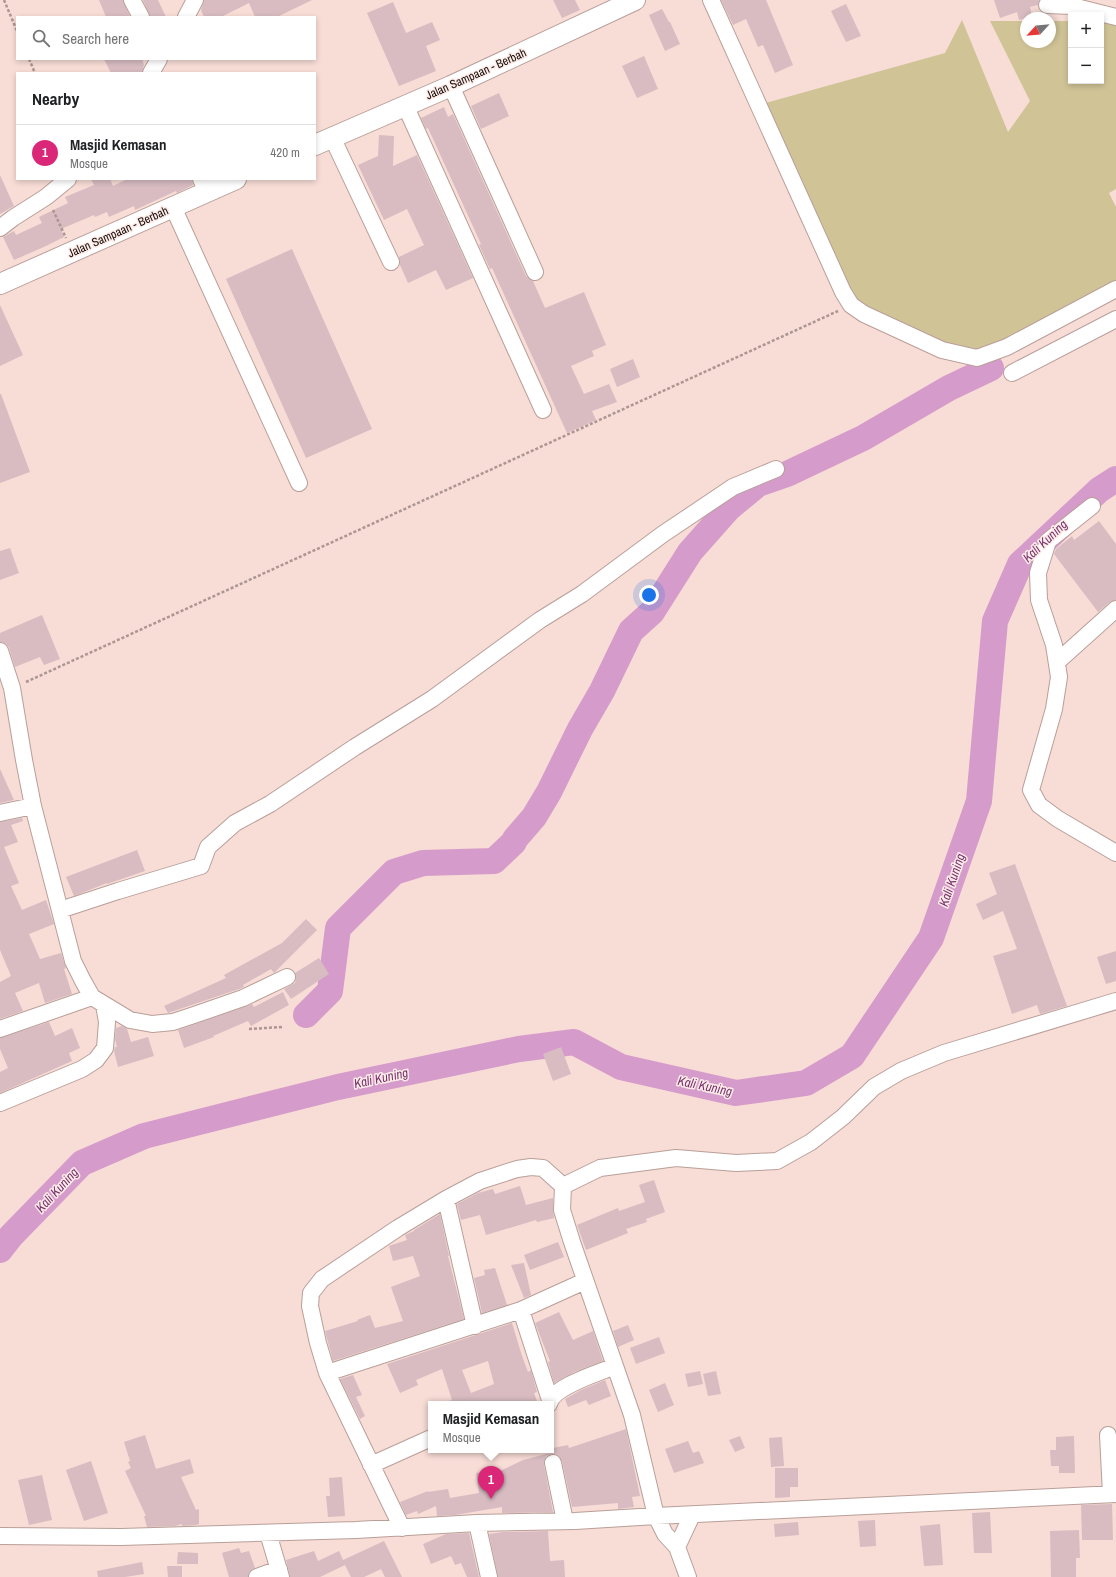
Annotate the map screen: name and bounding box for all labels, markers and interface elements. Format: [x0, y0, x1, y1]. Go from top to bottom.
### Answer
north arrow [1020, 12, 1056, 48]
map controls [1068, 12, 1104, 84]
button: + [1068, 12, 1104, 48]
search box [16, 16, 316, 60]
icon: search [30, 27, 52, 49]
text: Search here [62, 28, 129, 49]
street label: Jalan Sampaan - Berbah [423, 45, 529, 103]
button: − [1068, 48, 1104, 84]
text: Nearby [32, 87, 79, 110]
text: Masjid Kemasan [70, 134, 166, 155]
text: 1 [42, 144, 48, 161]
text: 420 m [270, 144, 300, 161]
text: Mosque [70, 155, 108, 172]
street label: Jalan Sampaan - Berbah [65, 203, 171, 261]
water label: Kali Kuning [1019, 516, 1071, 566]
your location [639, 585, 659, 605]
water label: Kali Kuning [935, 851, 969, 909]
water label: Kali Kuning [352, 1064, 410, 1092]
water label: Kali Kuning [676, 1072, 734, 1100]
water label: Kali Kuning [32, 1164, 82, 1216]
popup [428, 1401, 554, 1453]
text: Masjid Kemasan [443, 1408, 539, 1429]
text: Mosque [443, 1429, 481, 1446]
pin: 1 [478, 1466, 504, 1499]

